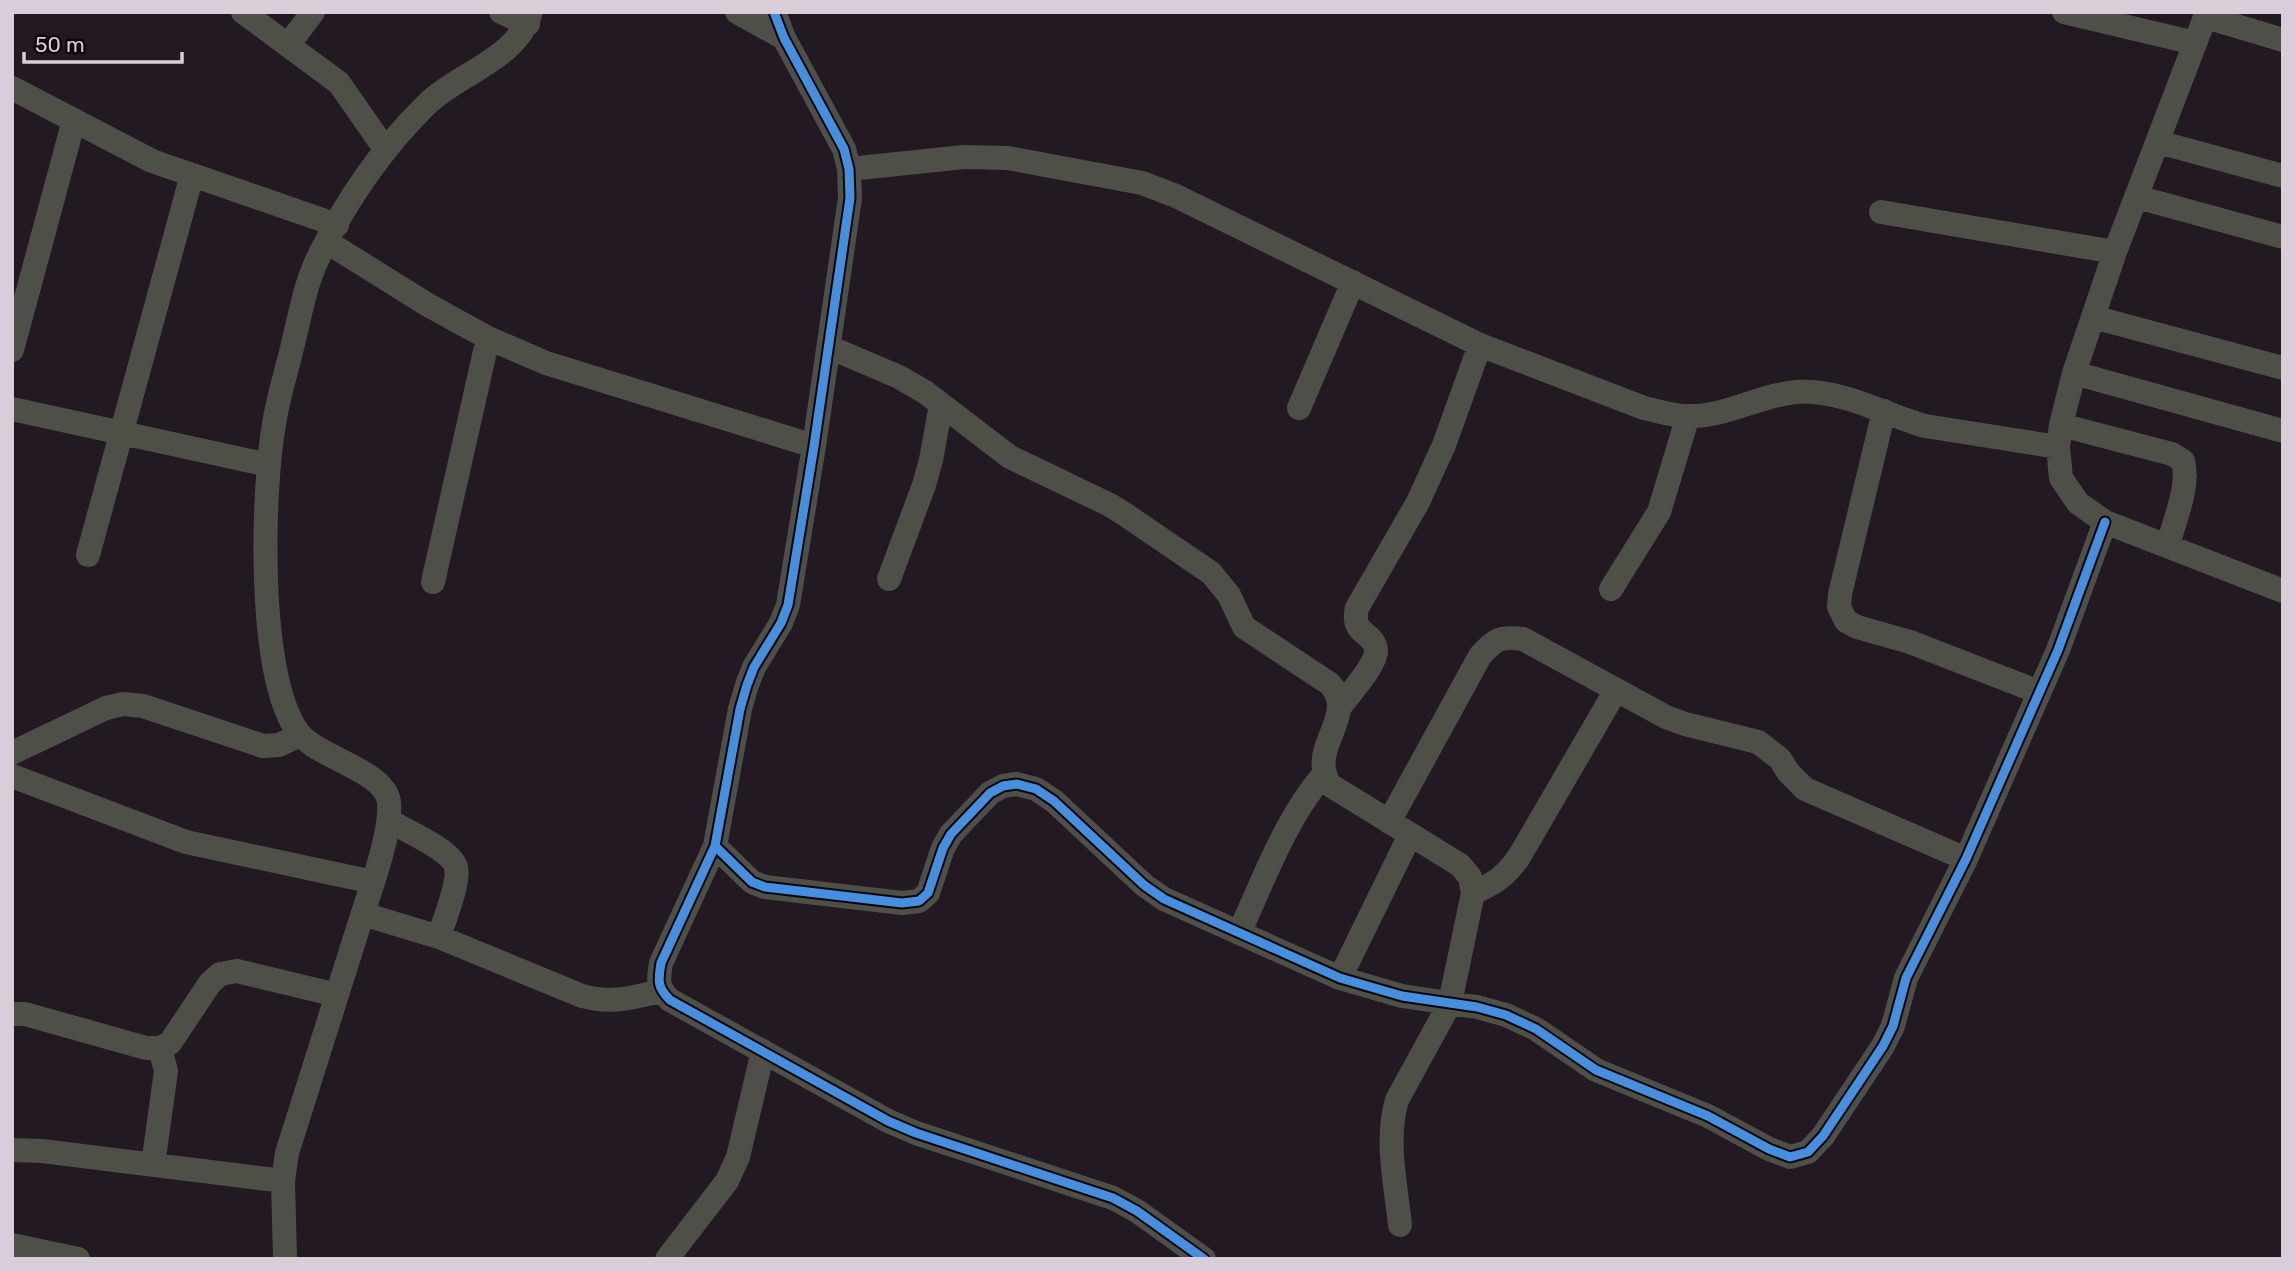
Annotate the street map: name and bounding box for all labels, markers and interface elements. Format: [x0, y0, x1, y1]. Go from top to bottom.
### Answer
scale bar [24, 21, 182, 65]
text: 50 m [35, 32, 85, 57]

